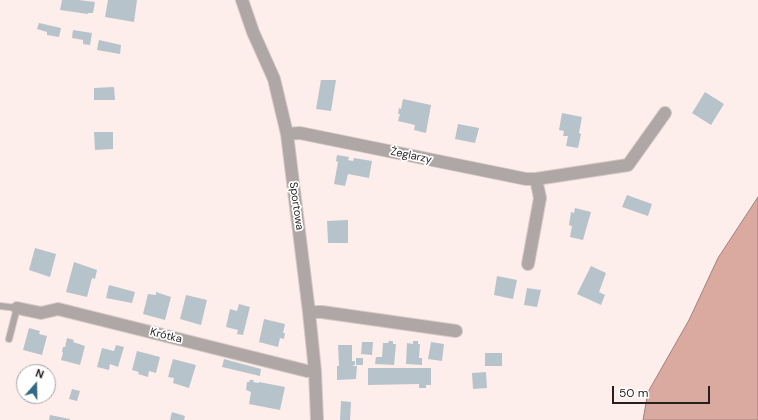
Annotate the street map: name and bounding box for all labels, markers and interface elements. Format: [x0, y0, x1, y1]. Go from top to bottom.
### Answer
street label: Żeglarzy [389, 145, 433, 167]
street label: Sportowa [286, 181, 306, 231]
street label: Krótka [149, 326, 183, 346]
north arrow [16, 364, 56, 404]
text: N [34, 366, 46, 382]
scale bar [614, 378, 712, 404]
text: 50 m [619, 385, 648, 401]

